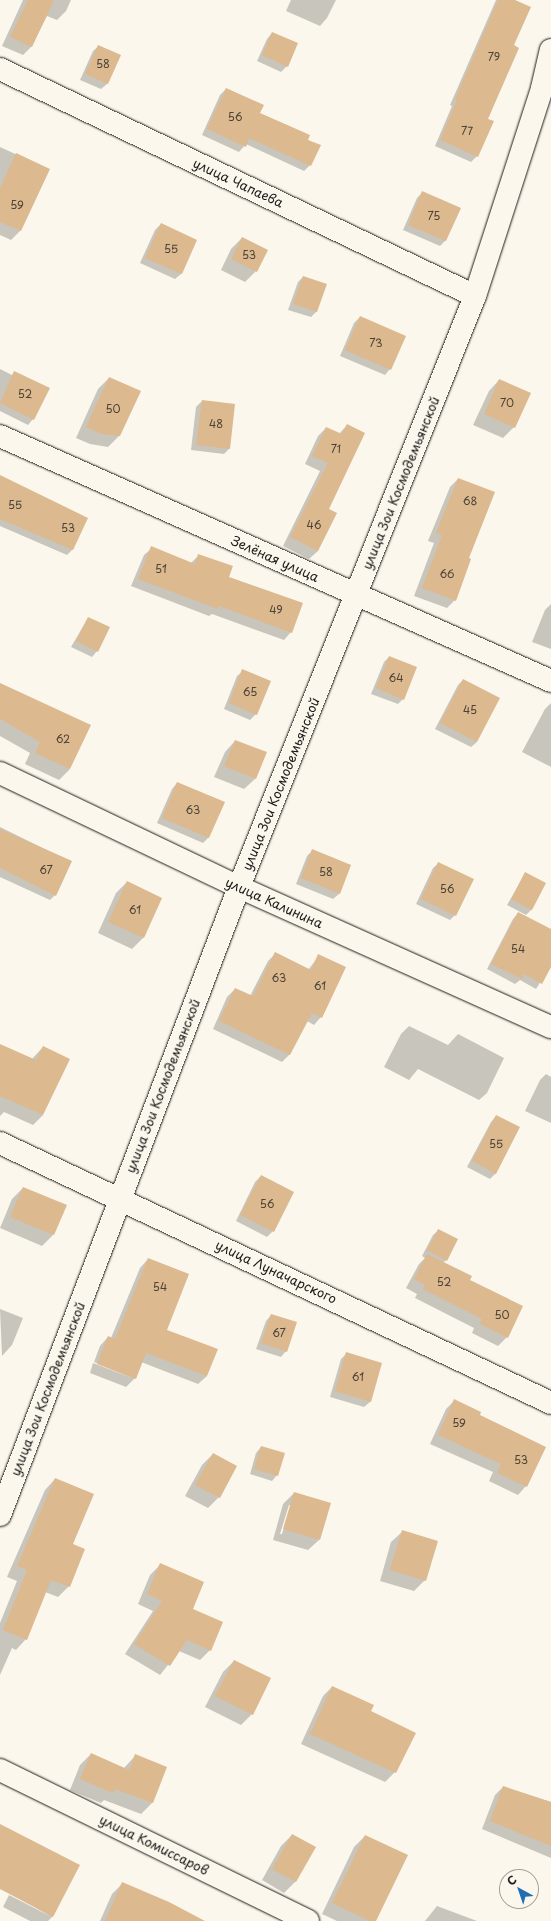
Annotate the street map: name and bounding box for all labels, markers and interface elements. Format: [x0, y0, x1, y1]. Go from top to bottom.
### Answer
house number: 79 [488, 50, 500, 64]
house number: 58 [96, 57, 110, 71]
house number: 56 [228, 110, 242, 124]
house number: 77 [461, 124, 473, 138]
street label: улица Чапаева [190, 155, 286, 211]
house number: 59 [10, 198, 24, 212]
house number: 75 [428, 209, 440, 223]
house number: 55 [164, 242, 178, 256]
house number: 53 [242, 248, 256, 262]
house number: 73 [369, 336, 383, 350]
house number: 52 [18, 387, 32, 401]
street label: улица Зои Космодемьянской [359, 394, 443, 572]
house number: 70 [500, 396, 514, 410]
house number: 50 [105, 402, 121, 416]
house number: 48 [209, 417, 223, 431]
house number: 71 [331, 442, 341, 456]
house number: 68 [463, 494, 477, 508]
house number: 55 [8, 498, 22, 512]
house number: 46 [307, 518, 321, 532]
house number: 53 [61, 521, 75, 535]
street label: Зелёная улица [228, 533, 322, 585]
house number: 51 [155, 562, 167, 576]
house number: 66 [439, 567, 455, 581]
house number: 49 [269, 603, 283, 617]
house number: 64 [389, 671, 403, 685]
house number: 65 [243, 685, 257, 699]
street label: улица Зои Космодемьянской [239, 695, 323, 873]
house number: 45 [463, 703, 477, 717]
house number: 62 [56, 732, 70, 746]
house number: 63 [186, 803, 200, 817]
house number: 67 [39, 863, 53, 877]
house number: 58 [319, 865, 333, 879]
street label: улица Калинина [223, 874, 325, 932]
house number: 56 [440, 882, 454, 896]
house number: 61 [129, 903, 141, 917]
house number: 54 [511, 942, 525, 956]
house number: 63 [272, 971, 286, 985]
house number: 61 [314, 979, 326, 993]
street label: улица Зои Космодемьянской [122, 996, 204, 1176]
house number: 55 [489, 1137, 503, 1151]
house number: 56 [260, 1197, 274, 1211]
street label: улица Луначарского [212, 1237, 340, 1307]
house number: 52 [437, 1275, 451, 1289]
house number: 54 [153, 1280, 167, 1294]
street label: улица Зои Космодемьянской [7, 1299, 89, 1479]
house number: 50 [494, 1308, 510, 1322]
house number: 67 [272, 1326, 286, 1340]
house number: 61 [352, 1370, 364, 1384]
house number: 59 [452, 1416, 466, 1430]
house number: 53 [514, 1453, 528, 1467]
street label: улица Комиссаров [96, 1812, 212, 1878]
north arrow [499, 1869, 539, 1909]
text: С [503, 1871, 520, 1889]

